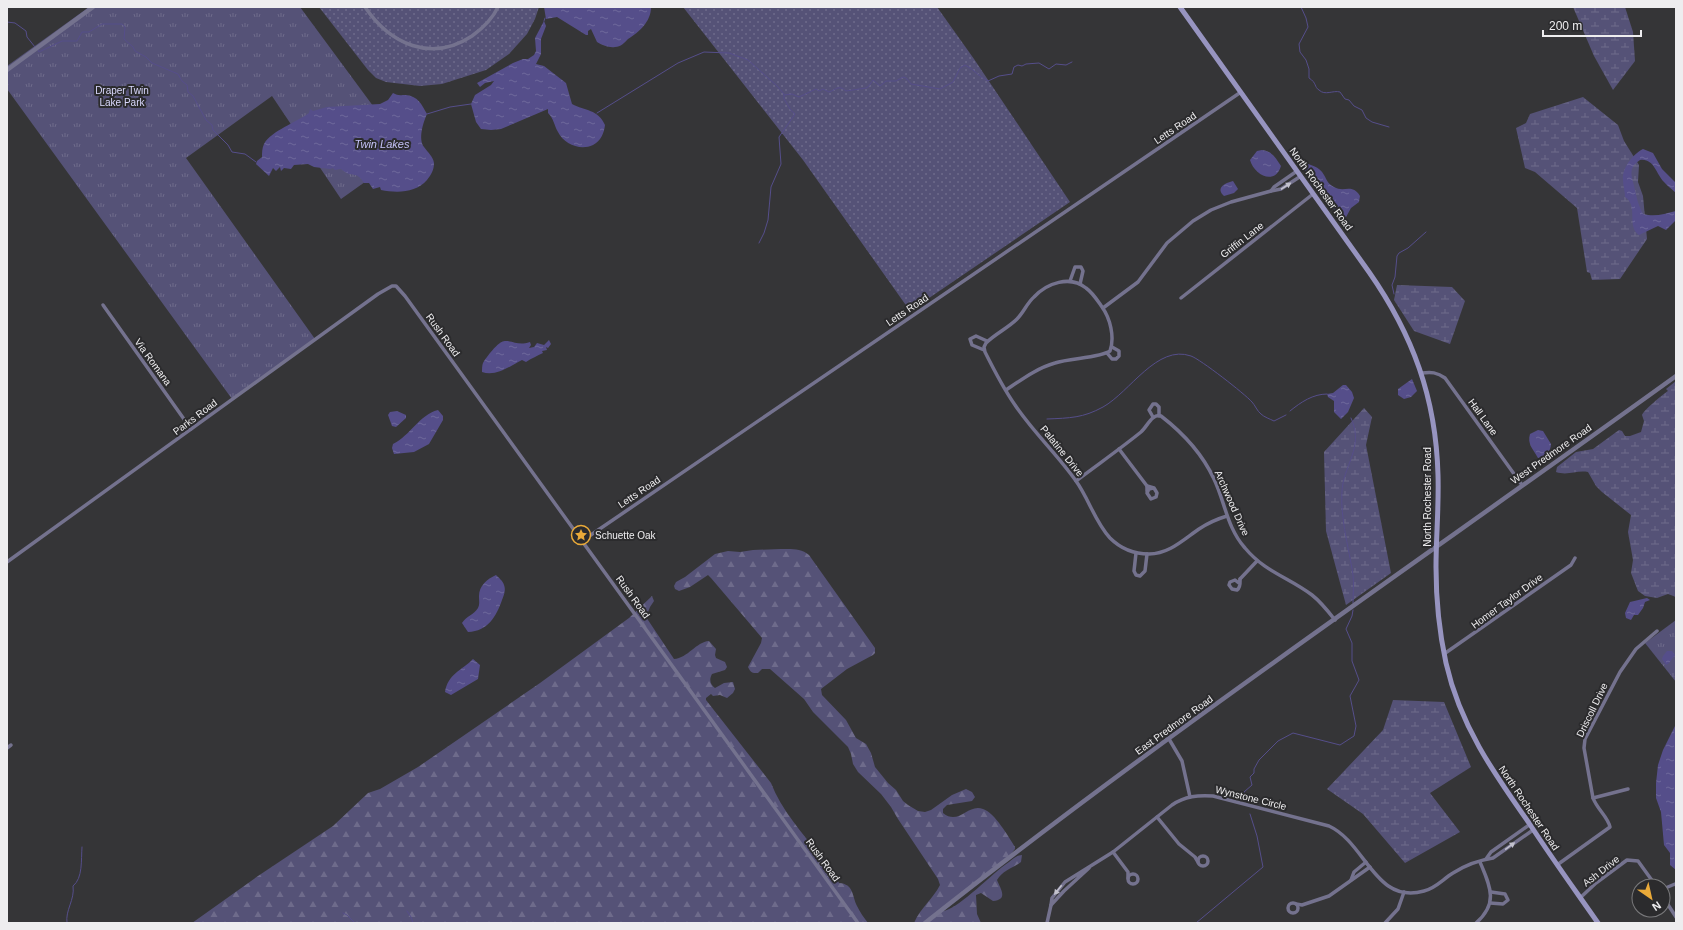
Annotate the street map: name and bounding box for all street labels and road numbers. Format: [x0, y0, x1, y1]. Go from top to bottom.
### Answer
street label: Letts Road [1152, 110, 1198, 146]
street label: North Rochester Road [1287, 146, 1355, 232]
street label: Griffin Lane [1218, 220, 1266, 260]
street label: Letts Road [884, 292, 930, 328]
street label: Rush Road [424, 312, 462, 358]
street label: Via Romana [132, 337, 174, 388]
street label: Parks Road [171, 397, 219, 437]
street label: Hall Lane [1466, 397, 1500, 438]
street label: West Predmore Road [1509, 422, 1593, 486]
street label: Palatine Drive [1038, 423, 1086, 479]
street label: North Rochester Road [1422, 447, 1433, 547]
street label: Archwood Drive [1213, 469, 1252, 538]
street label: Letts Road [616, 474, 662, 510]
street label: Homer Taylor Drive [1469, 571, 1545, 631]
street label: Rush Road [614, 574, 652, 620]
street label: Driscoll Drive [1574, 681, 1610, 739]
street label: East Predmore Road [1133, 693, 1215, 757]
street label: North Rochester Road [1497, 764, 1561, 852]
street label: Wynstone Circle [1214, 784, 1288, 812]
street label: Rush Road [804, 837, 842, 883]
street label: Ash Drive [1581, 853, 1622, 889]

